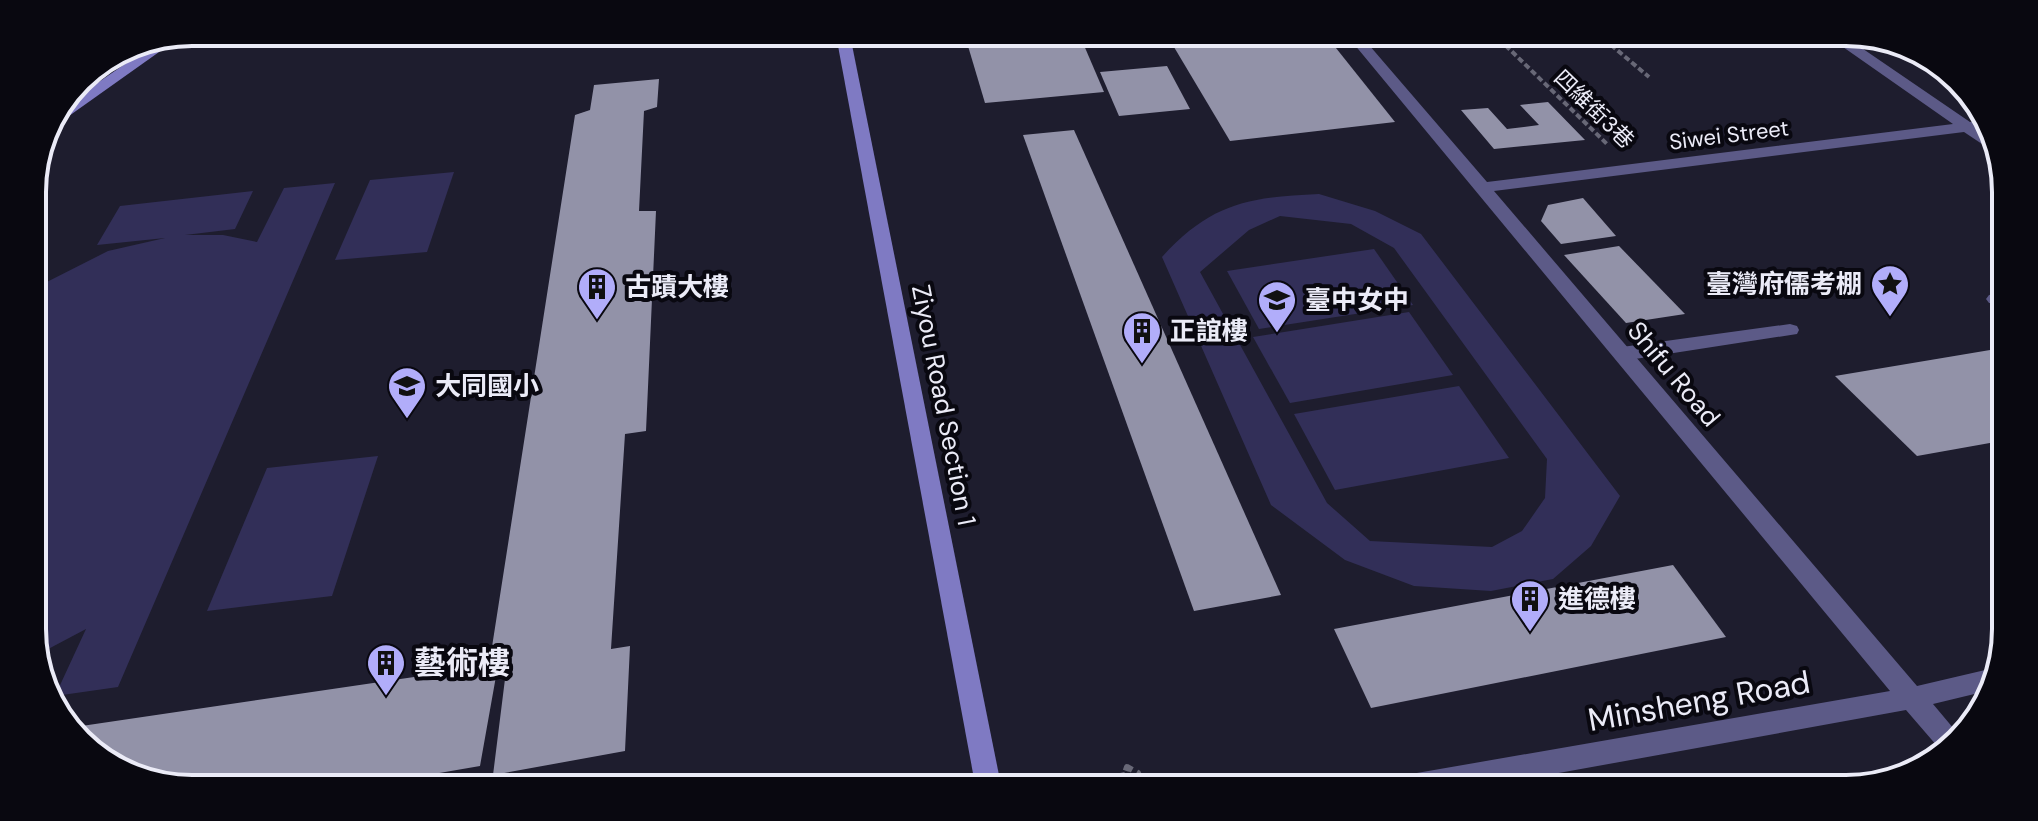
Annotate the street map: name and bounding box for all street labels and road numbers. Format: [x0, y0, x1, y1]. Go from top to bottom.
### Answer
street label: 四維街3巷 [1548, 63, 1640, 155]
street label: Siwei Street [1667, 113, 1791, 157]
street label: Ziyou Road Section 1 [904, 282, 984, 528]
street label: Shifu Road [1620, 314, 1728, 434]
street label: Minsheng Road [1585, 661, 1813, 741]

